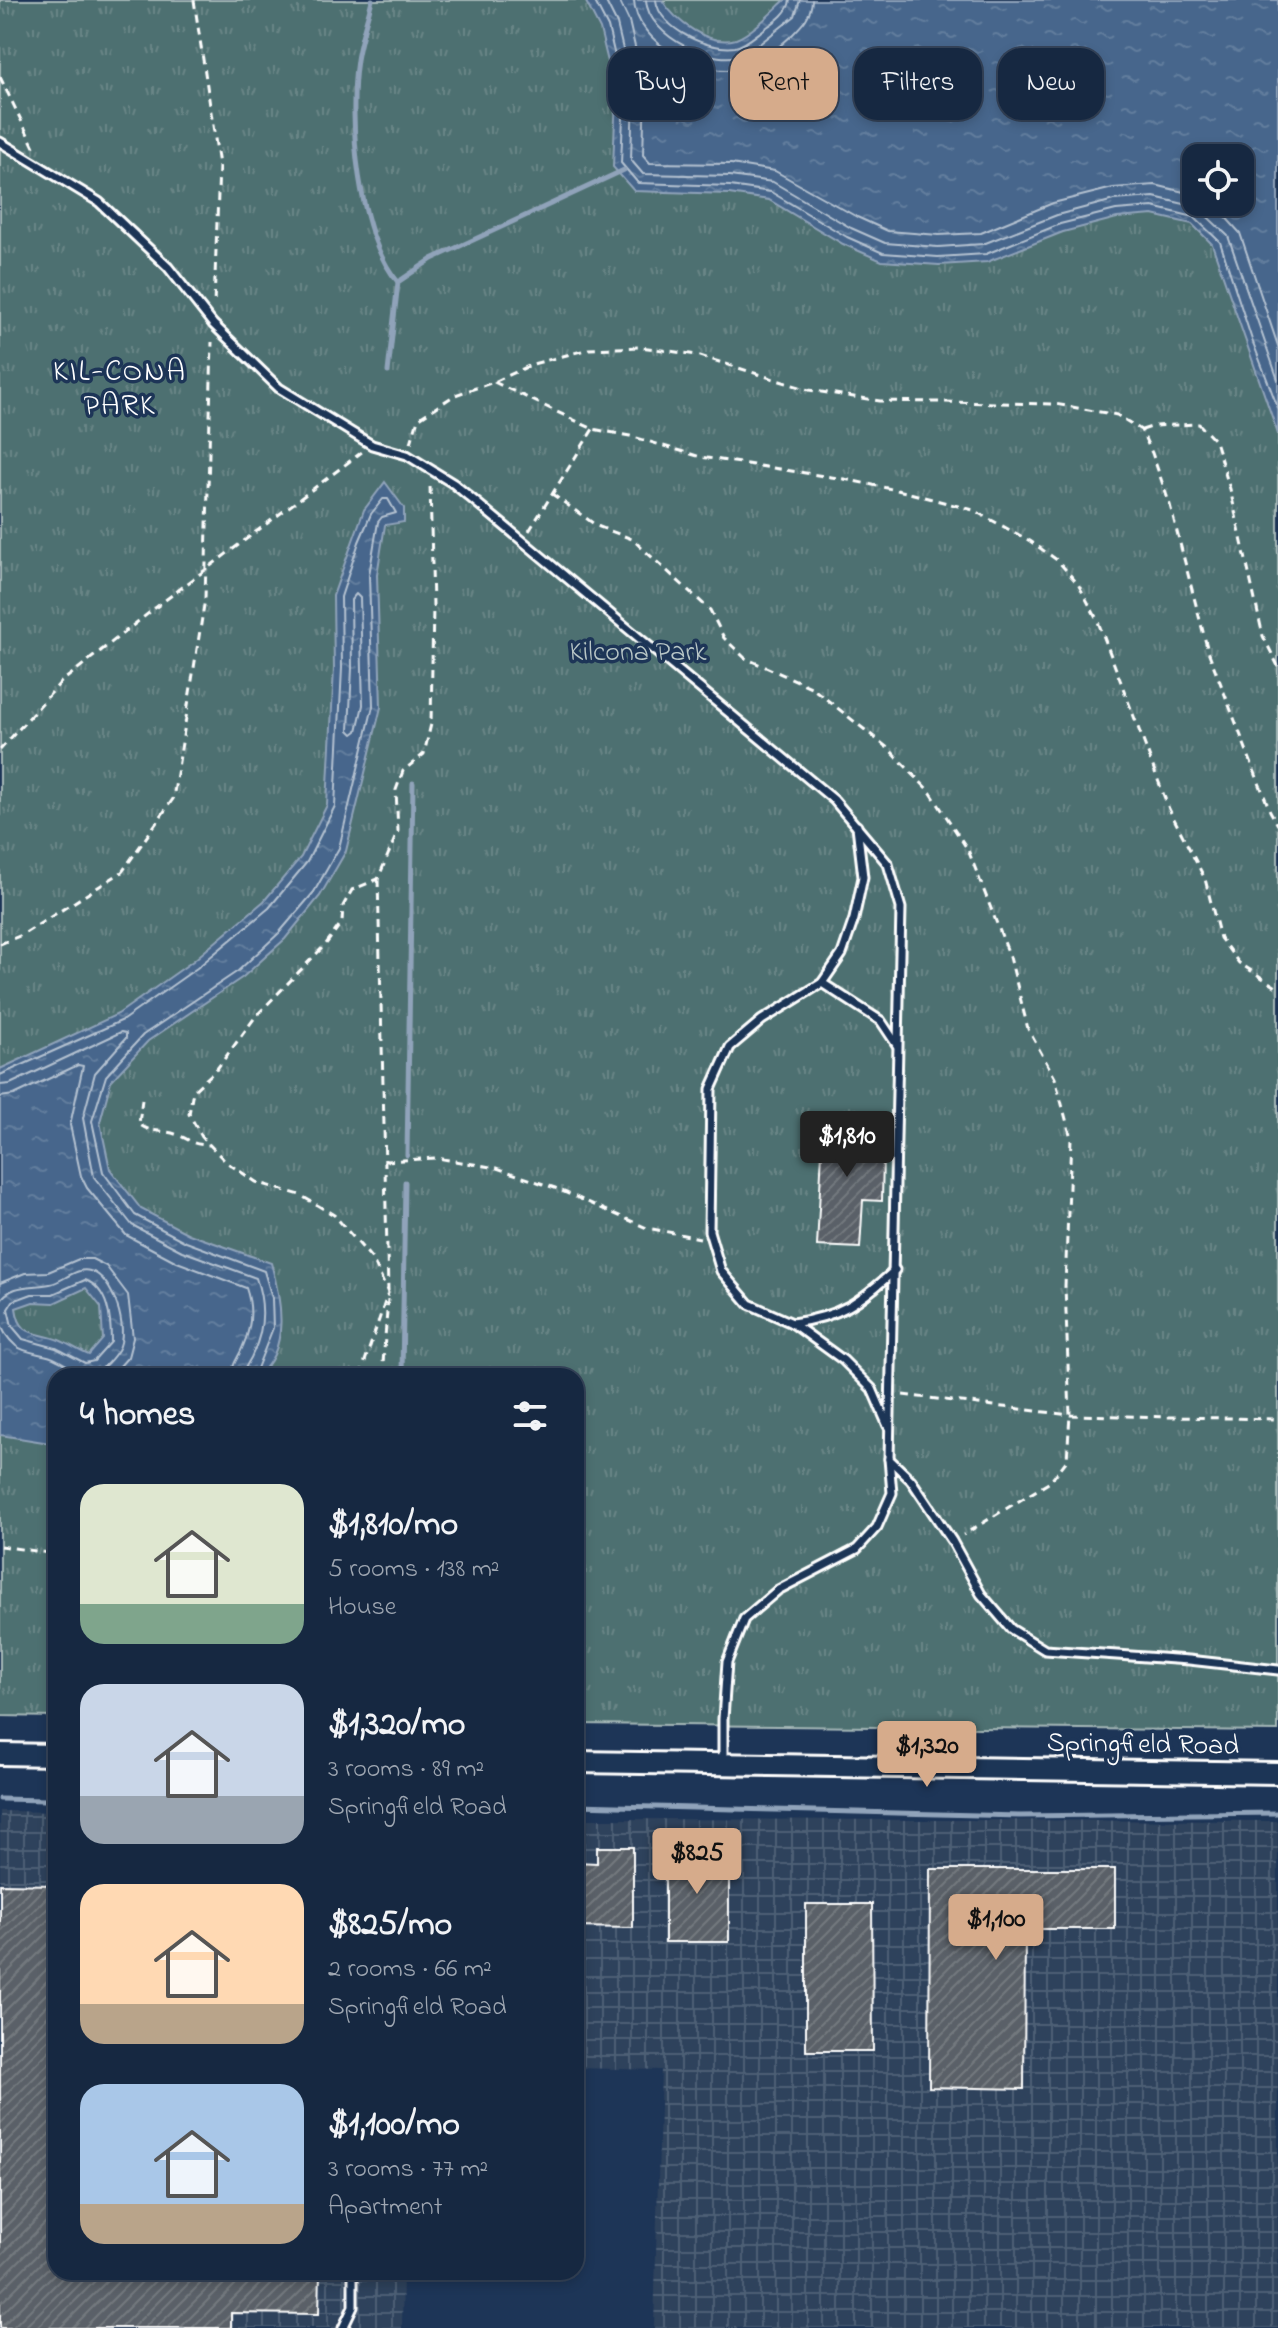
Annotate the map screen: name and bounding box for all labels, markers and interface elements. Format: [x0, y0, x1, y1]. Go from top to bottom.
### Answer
chip: Buy [608, 48, 714, 120]
chip: Rent [730, 48, 838, 120]
chip: Filters [854, 48, 982, 120]
chip: New [998, 48, 1104, 120]
map controls [1182, 144, 1254, 216]
button: locate [1182, 144, 1254, 216]
district label: KIL-CONA PARK [53, 351, 187, 429]
park label: Kilcona Park [570, 633, 707, 674]
pin: $1,810 [782, 1111, 912, 1179]
text: $1,810 [818, 1118, 876, 1156]
text: 4 homes [80, 1391, 195, 1441]
icon: filters [508, 1394, 552, 1438]
text: $1,810/mo [328, 1501, 458, 1551]
icon: home [144, 1516, 240, 1612]
text: 5 rooms · 138 m² [328, 1551, 500, 1589]
text: House [328, 1589, 396, 1627]
text: $1,320/mo [328, 1701, 465, 1751]
icon: home [144, 1716, 240, 1812]
pin: $1,320 [862, 1721, 992, 1789]
street label: Springfield Road [1046, 1723, 1240, 1768]
text: $1,320 [895, 1728, 959, 1766]
text: 3 rooms · 89 m² [328, 1751, 484, 1789]
text: Springfield Road [328, 1789, 507, 1827]
pin: $825 [650, 1828, 744, 1896]
text: $825 [670, 1835, 724, 1873]
pin: $1,100 [931, 1894, 1061, 1962]
text: $825/mo [328, 1901, 452, 1951]
text: $1,100 [966, 1901, 1026, 1939]
icon: home [144, 1916, 240, 2012]
text: 2 rooms · 66 m² [328, 1951, 492, 1989]
text: Springfield Road [328, 1989, 507, 2027]
text: $1,100/mo [328, 2101, 460, 2151]
icon: home [144, 2116, 240, 2212]
text: 3 rooms · 77 m² [328, 2151, 488, 2189]
text: Apartment [328, 2189, 442, 2227]

